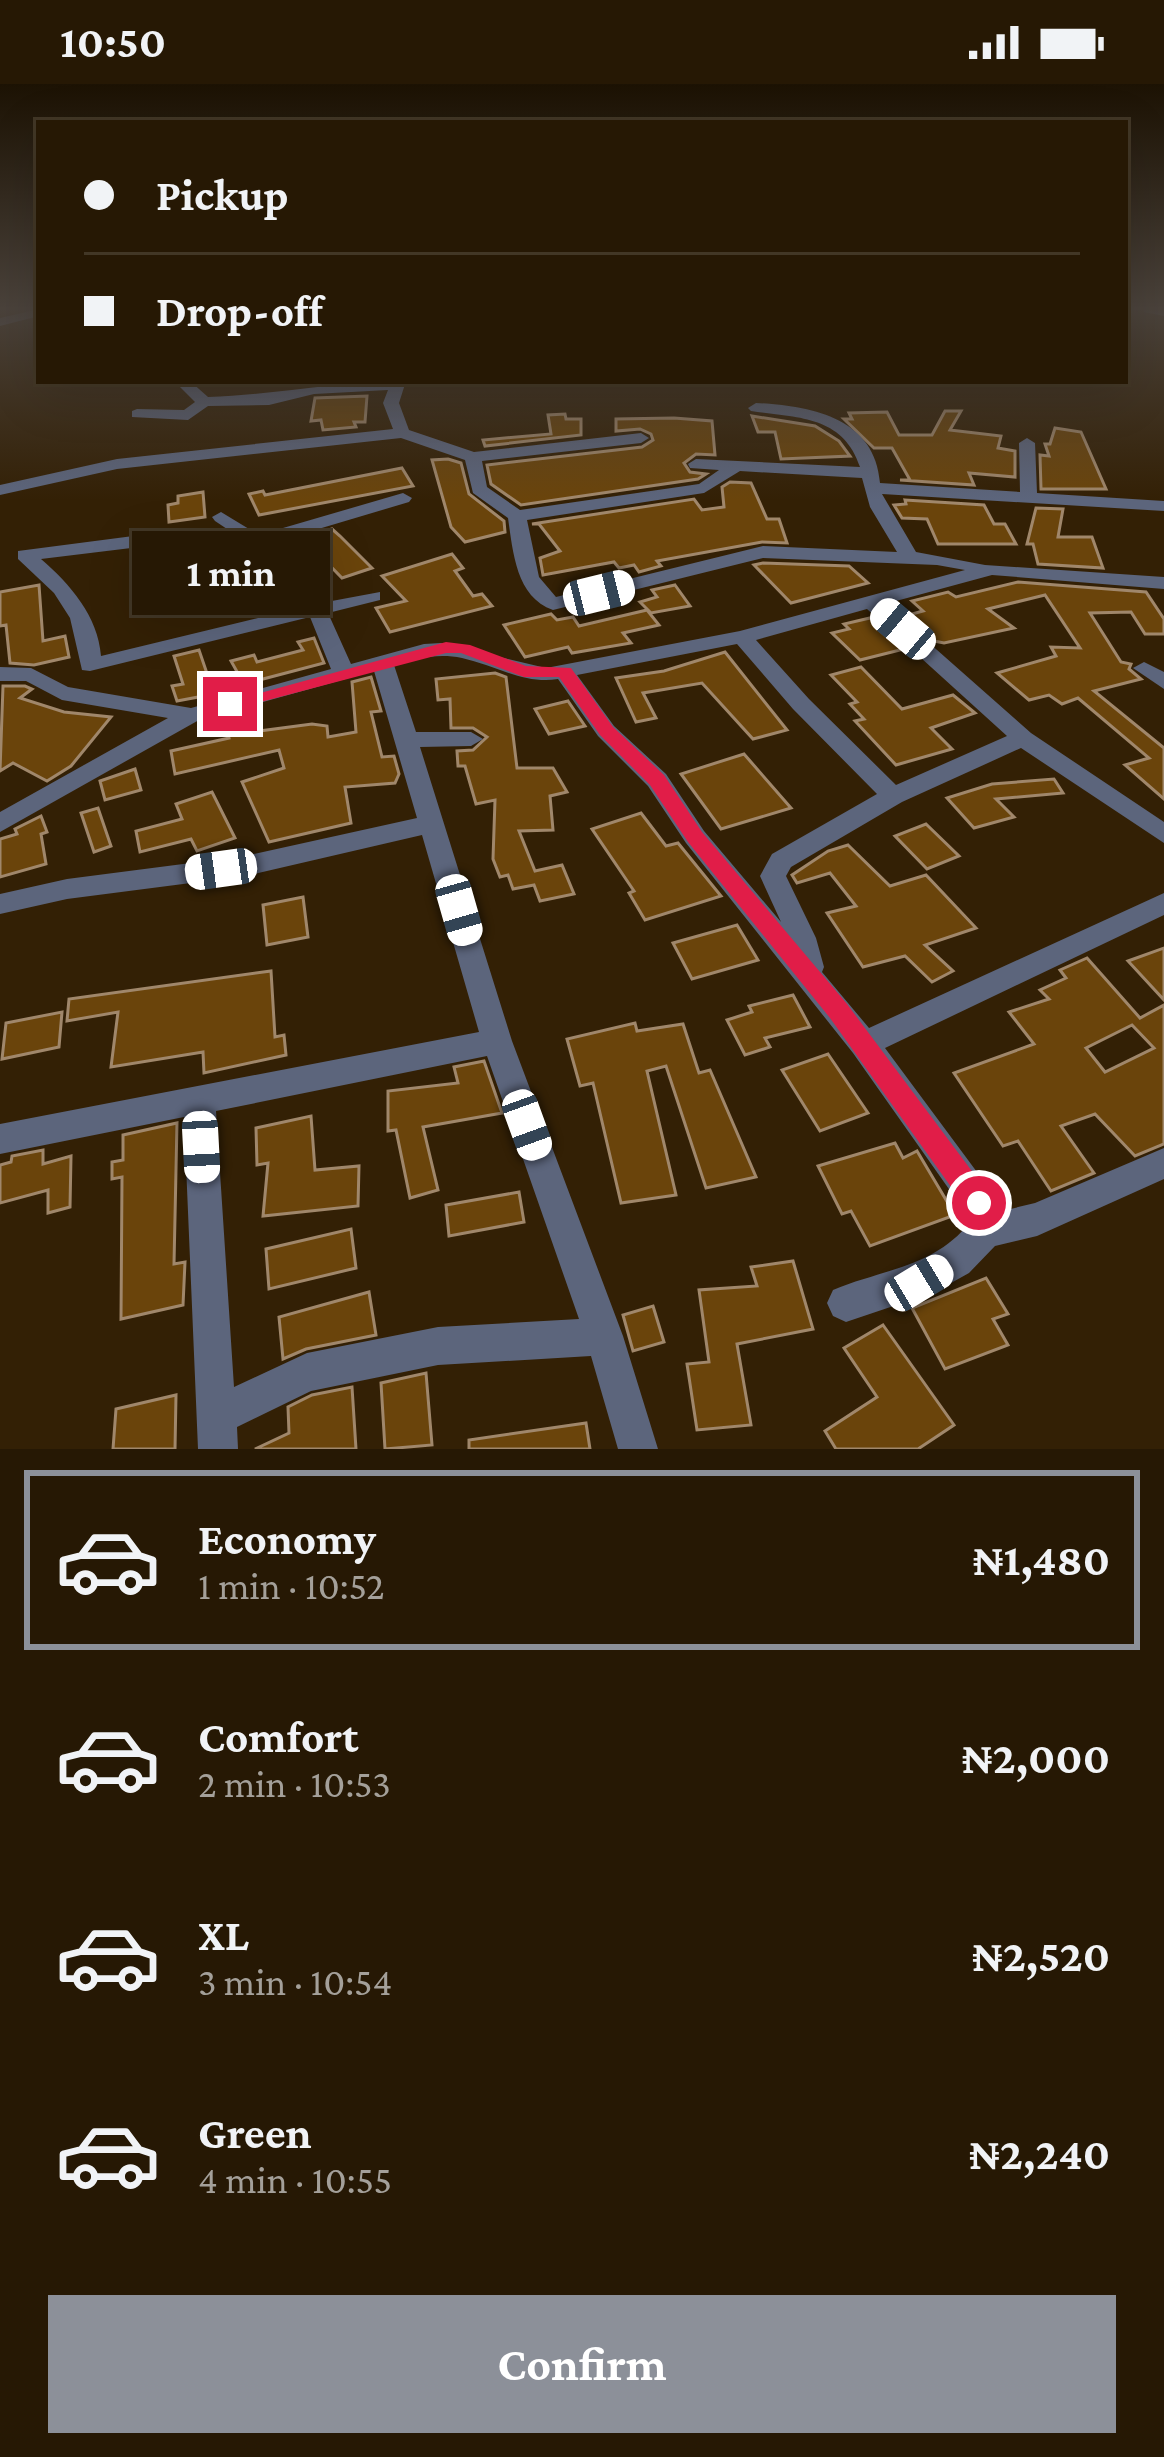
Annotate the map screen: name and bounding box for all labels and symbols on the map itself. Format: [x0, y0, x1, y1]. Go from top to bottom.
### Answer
callout: 1 min [131, 530, 329, 614]
car [560, 567, 638, 619]
car [864, 592, 942, 666]
route end [203, 677, 257, 731]
car [183, 846, 259, 892]
car [432, 870, 486, 950]
car [498, 1085, 556, 1165]
car [181, 1110, 221, 1184]
route start [952, 1176, 1006, 1230]
car [879, 1249, 959, 1317]

